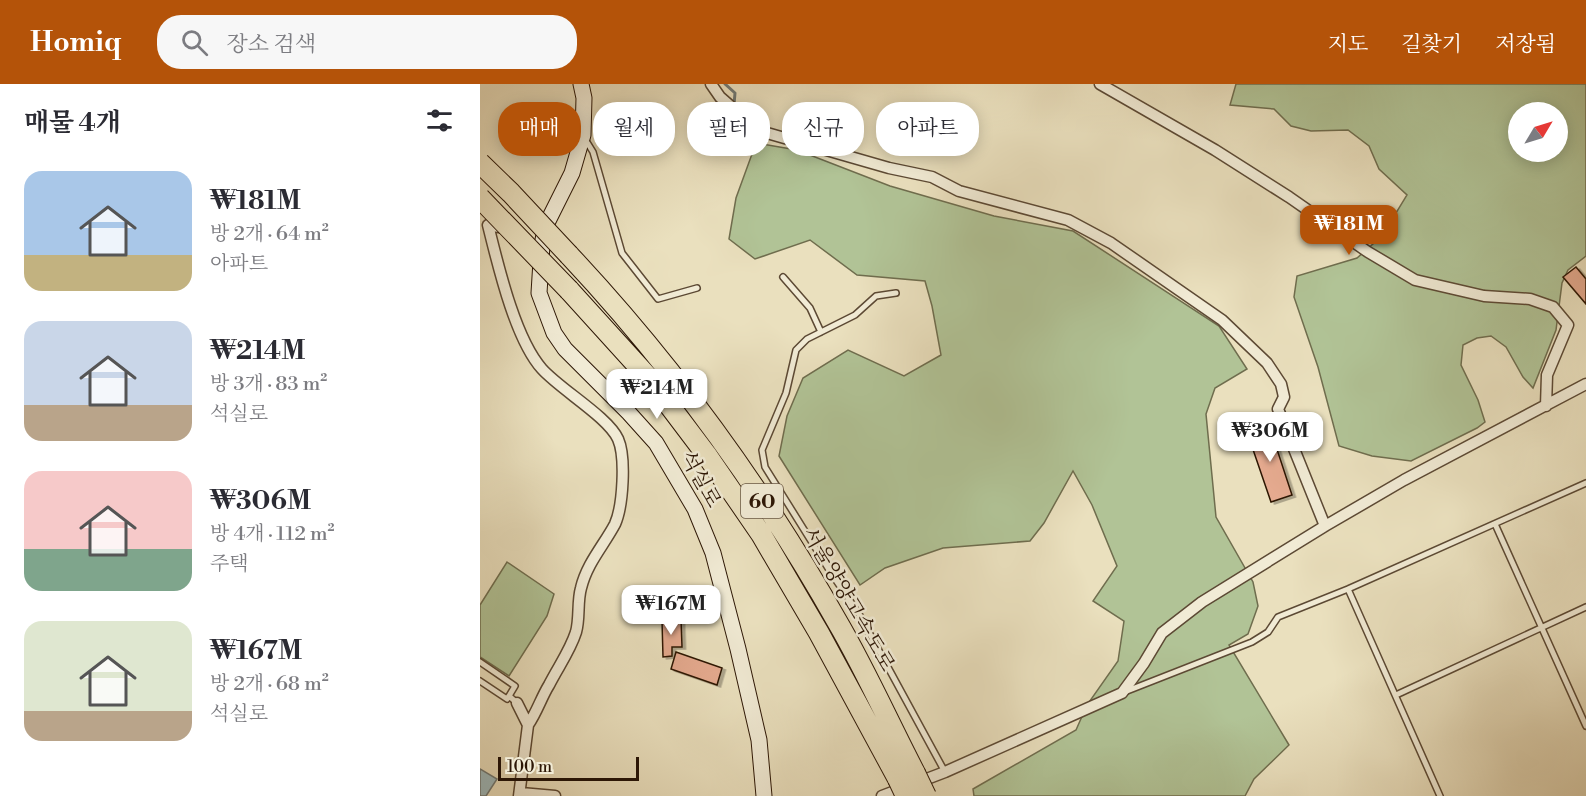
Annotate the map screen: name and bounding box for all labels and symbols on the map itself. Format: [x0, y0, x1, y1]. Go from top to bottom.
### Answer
north arrow [1508, 102, 1568, 162]
pin: ₩181M [1307, 205, 1391, 256]
pin: ₩214M [615, 369, 699, 420]
pin: ₩306M [1228, 412, 1312, 463]
street label: 석실로 [674, 447, 726, 512]
road number: 60 [741, 484, 783, 518]
street label: 서울양양고속도로 [796, 523, 900, 676]
pin: ₩167M [629, 585, 713, 636]
scale bar [498, 754, 639, 782]

